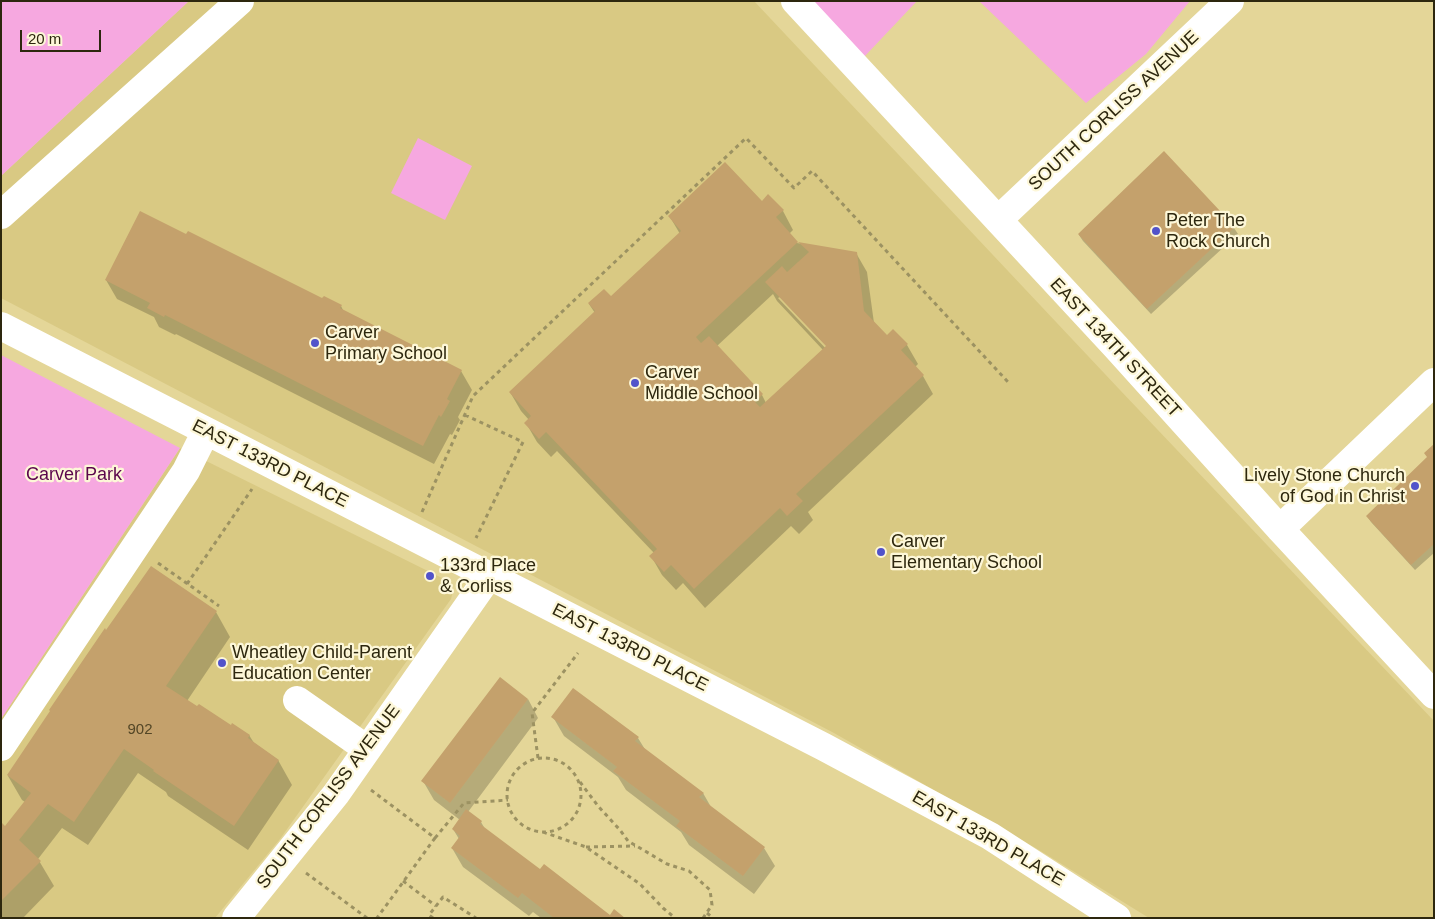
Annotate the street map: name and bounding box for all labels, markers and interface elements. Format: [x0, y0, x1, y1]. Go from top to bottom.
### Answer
scale bar [22, 20, 104, 52]
street label: SOUTH CORLISS AVENUE [1024, 26, 1204, 196]
text: 20 m [28, 30, 61, 47]
place label: Peter The Rock Church [1166, 210, 1270, 252]
marker: Peter The Rock Church [1150, 225, 1162, 237]
street label: EAST 134TH STREET [1045, 274, 1185, 422]
place label: Carver Primary School [325, 322, 447, 364]
marker: Carver Primary School [309, 337, 321, 349]
place label: Carver Middle School [645, 362, 758, 404]
marker: Carver Middle School [629, 377, 641, 389]
street label: EAST 133RD PLACE [188, 415, 352, 513]
park label: Carver Park [26, 464, 122, 486]
place label: Lively Stone Church of God in Christ [1244, 465, 1405, 508]
marker: Lively Stone Church of God in Christ [1409, 480, 1421, 492]
place label: Carver Elementary School [891, 531, 1042, 574]
marker: Carver Elementary School [875, 546, 887, 558]
place label: 133rd Place & Corliss [440, 555, 536, 598]
marker: 133rd Place & Corliss [424, 570, 436, 582]
street label: EAST 133RD PLACE [548, 599, 712, 697]
place label: Wheatley Child-Parent Education Center [232, 642, 412, 684]
marker: Wheatley Child-Parent Education Center [216, 657, 228, 669]
street label: SOUTH CORLISS AVENUE [253, 701, 405, 893]
house number: 902 [127, 721, 153, 739]
street label: EAST 133RD PLACE [908, 787, 1068, 891]

